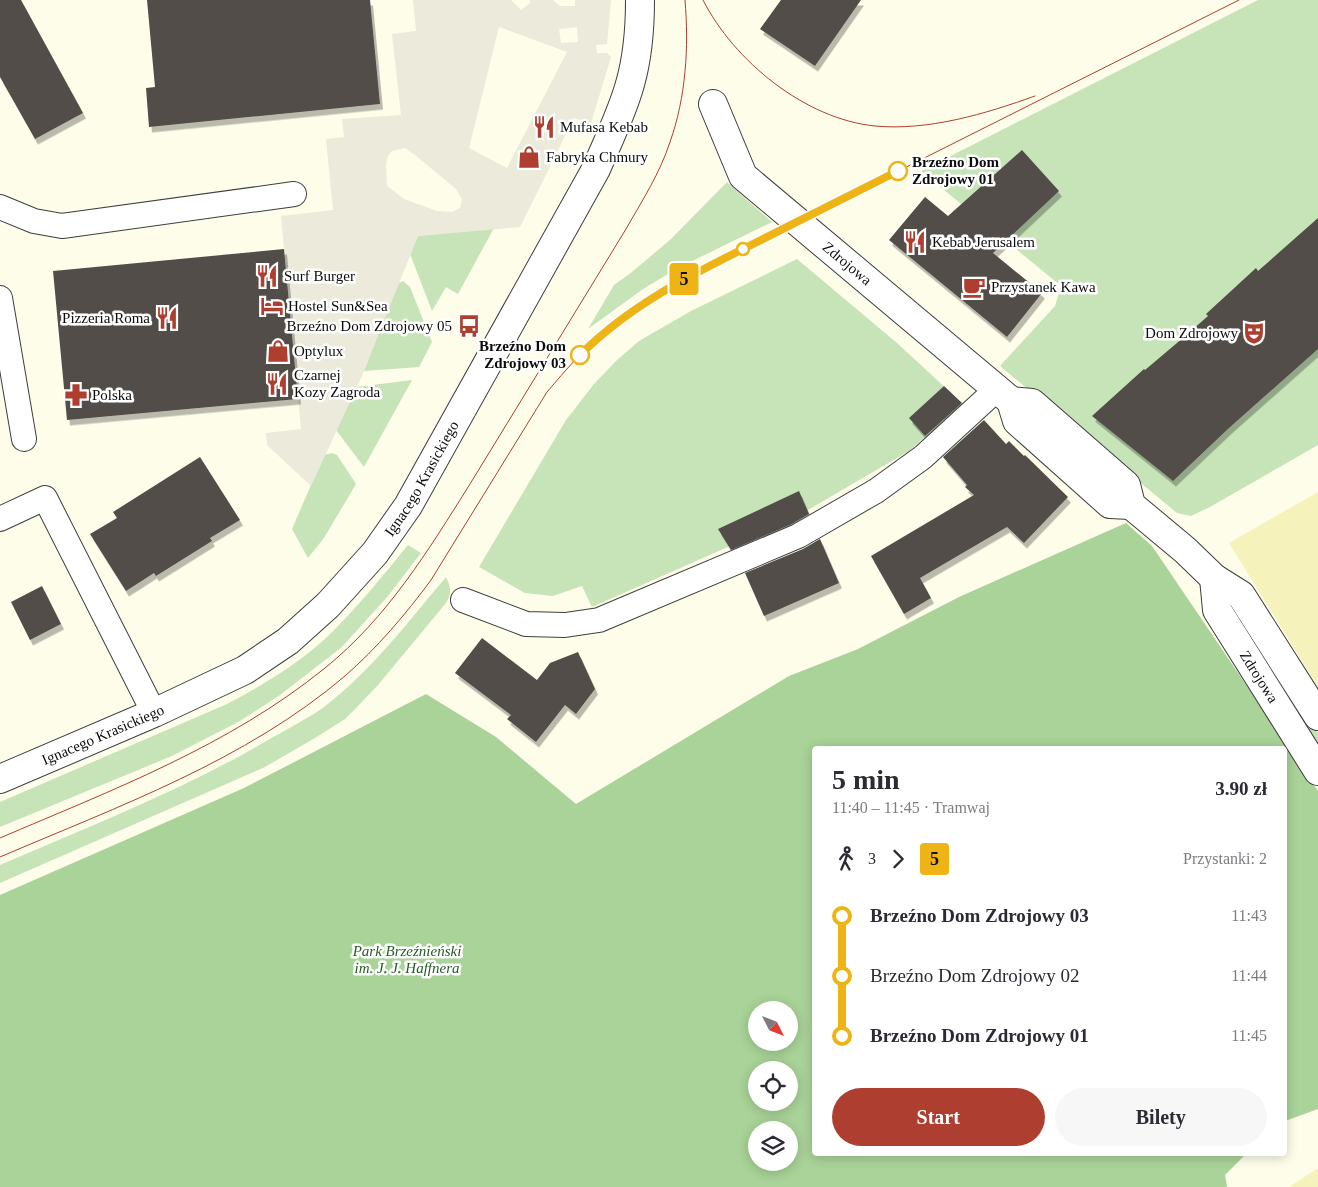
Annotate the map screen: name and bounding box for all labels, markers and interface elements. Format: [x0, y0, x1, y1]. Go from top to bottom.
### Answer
restaurant icon: Mufasa Kebab [531, 114, 557, 140]
place label: Mufasa Kebab [560, 119, 648, 135]
shop icon: Fabryka Chmury [516, 144, 542, 170]
place label: Fabryka Chmury [546, 149, 649, 165]
place label: Brzeźno Dom Zdrojowy 01 [912, 154, 1000, 187]
marker: Brzeźno Dom Zdrojowy 01 [888, 161, 908, 181]
restaurant icon: Kebab Jerusalem [902, 229, 928, 255]
place label: Kebab Jerusalem [932, 234, 1035, 250]
street label: Zdrojowa [820, 239, 875, 289]
unlabelled marker [736, 242, 750, 256]
restaurant icon: Surf Burger [254, 263, 280, 289]
line badge: 5 [668, 263, 700, 295]
place label: Surf Burger [284, 268, 355, 284]
text: 5 [680, 269, 689, 289]
cafe icon: Przystanek Kawa [961, 274, 987, 300]
place label: Przystanek Kawa [991, 279, 1096, 295]
hotel icon: Hostel Sun&Sea [259, 293, 285, 319]
place label: Hostel Sun&Sea [288, 298, 388, 314]
restaurant icon: Pizzeria Roma [154, 305, 180, 331]
place label: Pizzeria Roma [62, 310, 150, 326]
bus stop icon: Brzeźno Dom Zdrojowy 05 [456, 313, 482, 339]
place label: Brzeźno Dom Zdrojowy 05 [287, 318, 452, 334]
theatre icon: Dom Zdrojowy [1241, 320, 1267, 346]
place label: Dom Zdrojowy [1145, 325, 1238, 341]
shop icon: Optylux [265, 338, 291, 364]
place label: Brzeźno Dom Zdrojowy 03 [479, 338, 566, 371]
place label: Optylux [294, 343, 344, 359]
marker: Brzeźno Dom Zdrojowy 03 [570, 345, 590, 365]
place label: Czarnej Kozy Zagroda [294, 367, 381, 400]
restaurant icon: Czarnej Kozy Zagroda [264, 371, 290, 397]
pharmacy icon: Polska [63, 382, 89, 408]
place label: Polska [92, 387, 132, 403]
street label: Ignacego Krasickiego [381, 418, 462, 539]
street label: Zdrojowa [1237, 648, 1281, 706]
street label: Ignacego Krasickiego [39, 701, 167, 768]
text: 5 min [832, 764, 900, 795]
text: 3.90 zł [1215, 778, 1267, 799]
text: 11:40 – 11:45 · Tramwaj [832, 799, 990, 816]
icon: walk [832, 845, 860, 873]
icon: forward [884, 845, 912, 873]
text: 5 [930, 849, 939, 869]
text: 3 [868, 850, 876, 867]
text: Przystanki: 2 [1183, 850, 1267, 867]
text: Brzeźno Dom Zdrojowy 03 [870, 905, 1089, 926]
text: 11:43 [1231, 907, 1267, 924]
park label: Park Brzeźnieński im. J. J. Haffnera [352, 943, 461, 976]
text: Brzeźno Dom Zdrojowy 02 [870, 965, 1079, 986]
text: 11:44 [1231, 967, 1267, 984]
north arrow [748, 1001, 798, 1051]
map controls [748, 1001, 798, 1171]
text: Brzeźno Dom Zdrojowy 01 [870, 1025, 1089, 1046]
text: 11:45 [1231, 1027, 1267, 1044]
button: locate [748, 1061, 798, 1111]
button: Start [832, 1088, 1045, 1146]
button: Bilety [1055, 1088, 1267, 1146]
button: layers [748, 1121, 798, 1171]

